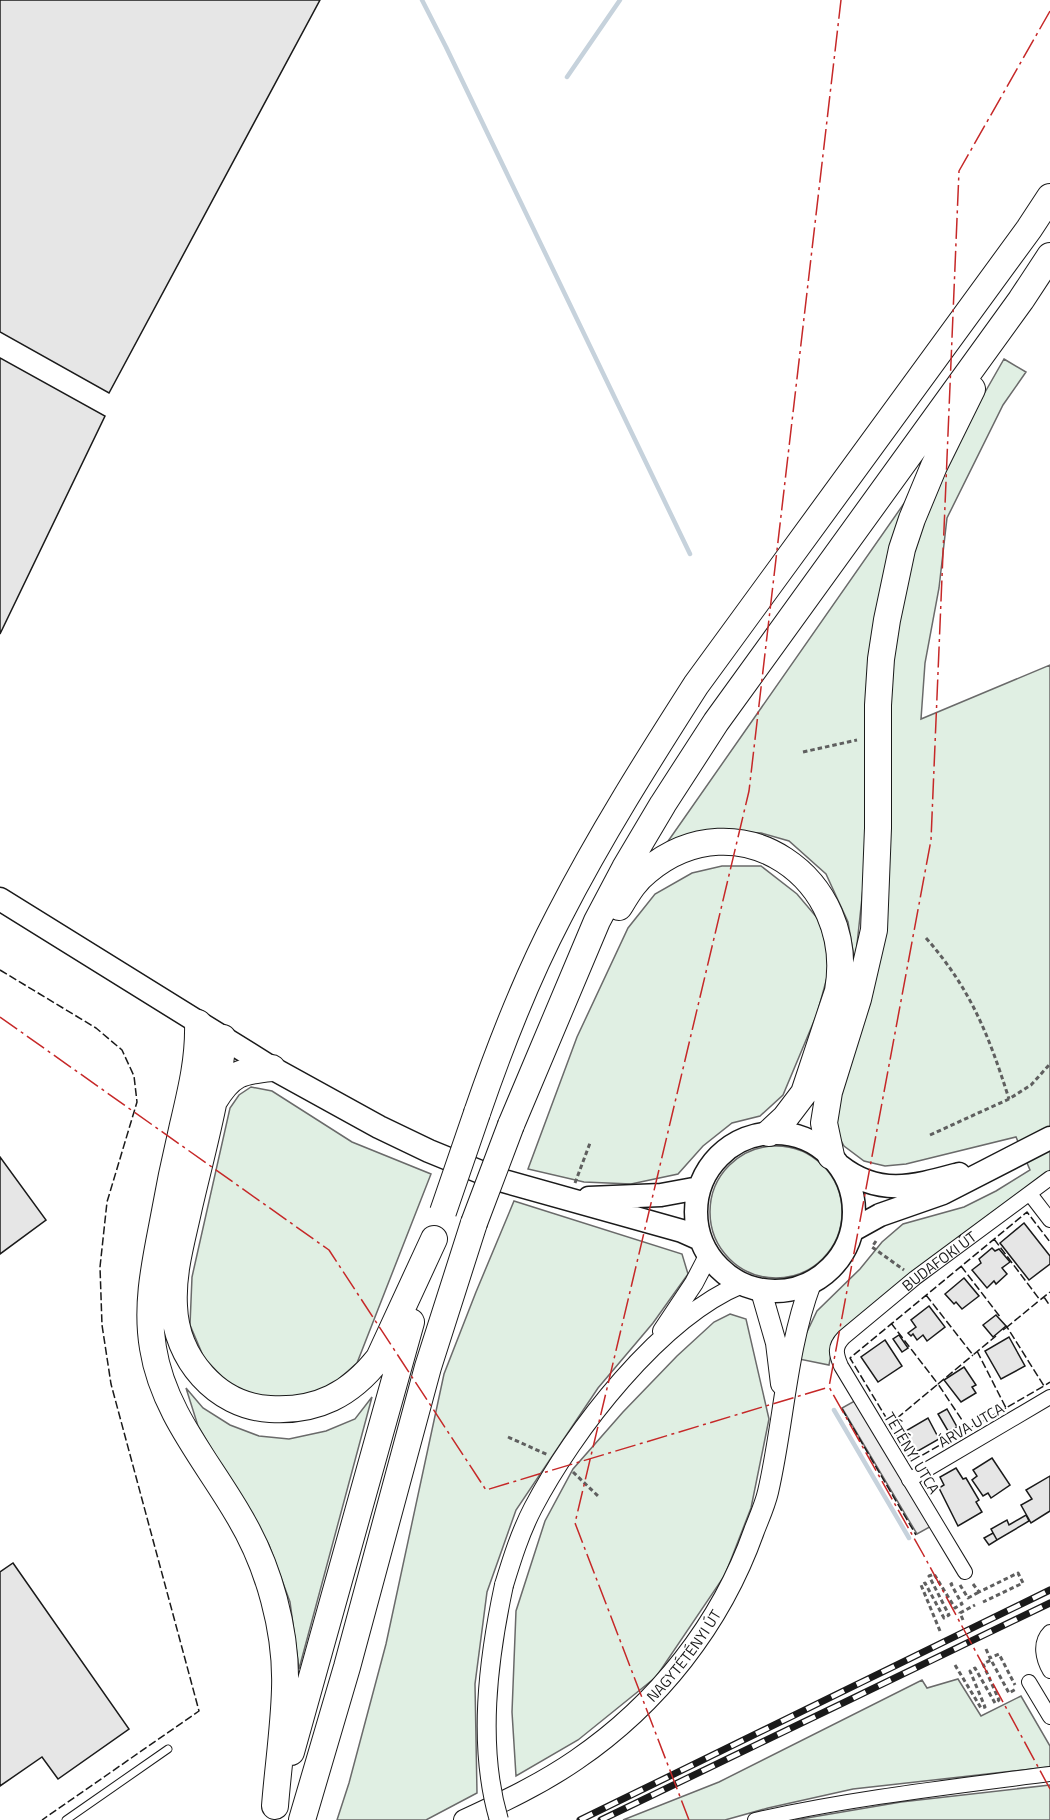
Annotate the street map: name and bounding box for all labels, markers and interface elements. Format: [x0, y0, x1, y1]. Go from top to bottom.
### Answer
street label: BUDAFOKI ÚT [896, 1225, 981, 1296]
street label: ÁRVA UTCA [934, 1397, 1008, 1453]
street label: TÉTÉNYI UTCA [878, 1408, 946, 1498]
street label: NAGYTÉTÉNYI ÚT [641, 1605, 726, 1707]

